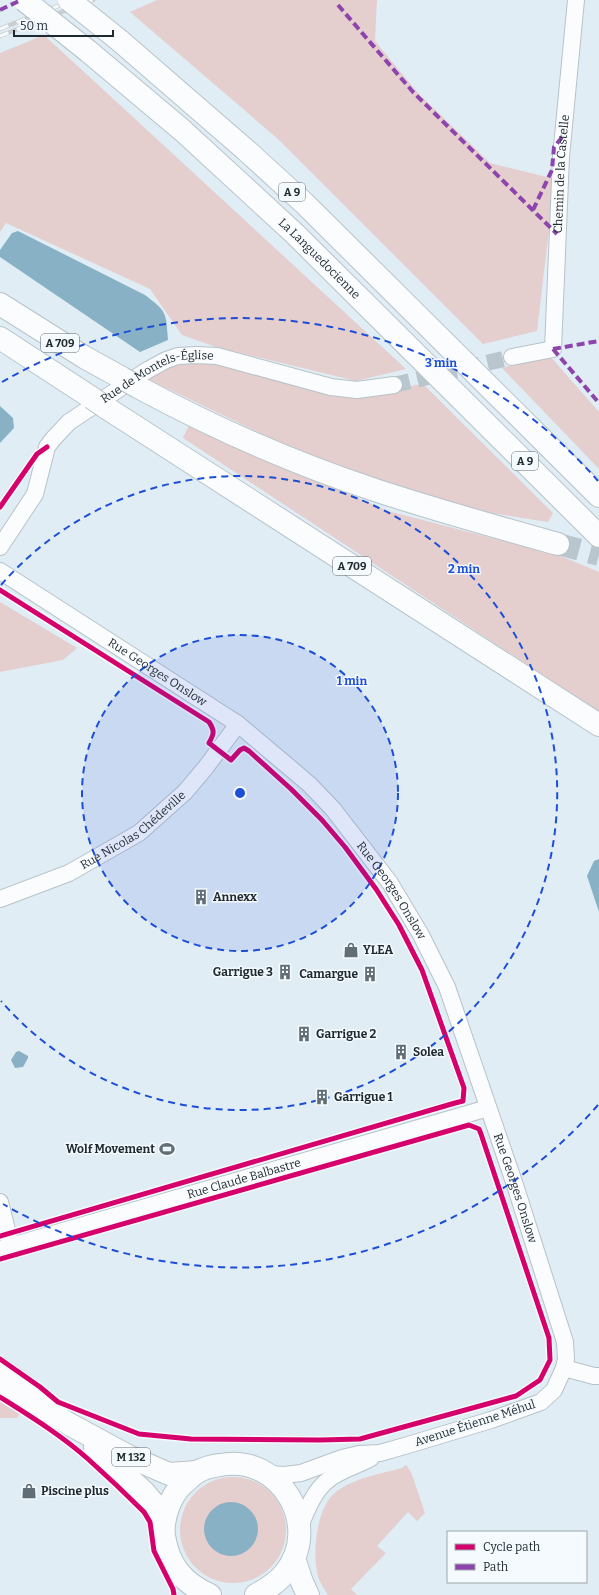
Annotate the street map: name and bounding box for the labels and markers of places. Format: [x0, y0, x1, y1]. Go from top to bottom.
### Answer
centre of rings [233, 786, 247, 800]
building icon: Annexx [192, 888, 210, 906]
place label: Annexx [213, 890, 257, 904]
shop icon: YLEA [342, 941, 360, 959]
place label: YLEA [363, 943, 394, 957]
building icon: Garrigue 3 [276, 963, 294, 981]
place label: Garrigue 3 [213, 965, 273, 979]
building icon: Camargue [361, 965, 379, 983]
place label: Camargue [299, 967, 358, 981]
building icon: Garrigue 2 [295, 1025, 313, 1043]
place label: Garrigue 2 [316, 1027, 376, 1041]
building icon: Solea [392, 1043, 410, 1061]
place label: Solea [413, 1045, 444, 1059]
building icon: Garrigue 1 [313, 1088, 331, 1106]
place label: Garrigue 1 [334, 1090, 393, 1104]
sports icon: Wolf Movement [158, 1140, 176, 1158]
place label: Wolf Movement [66, 1142, 155, 1156]
shop icon: Piscine plus [20, 1482, 38, 1500]
place label: Piscine plus [41, 1484, 109, 1498]

